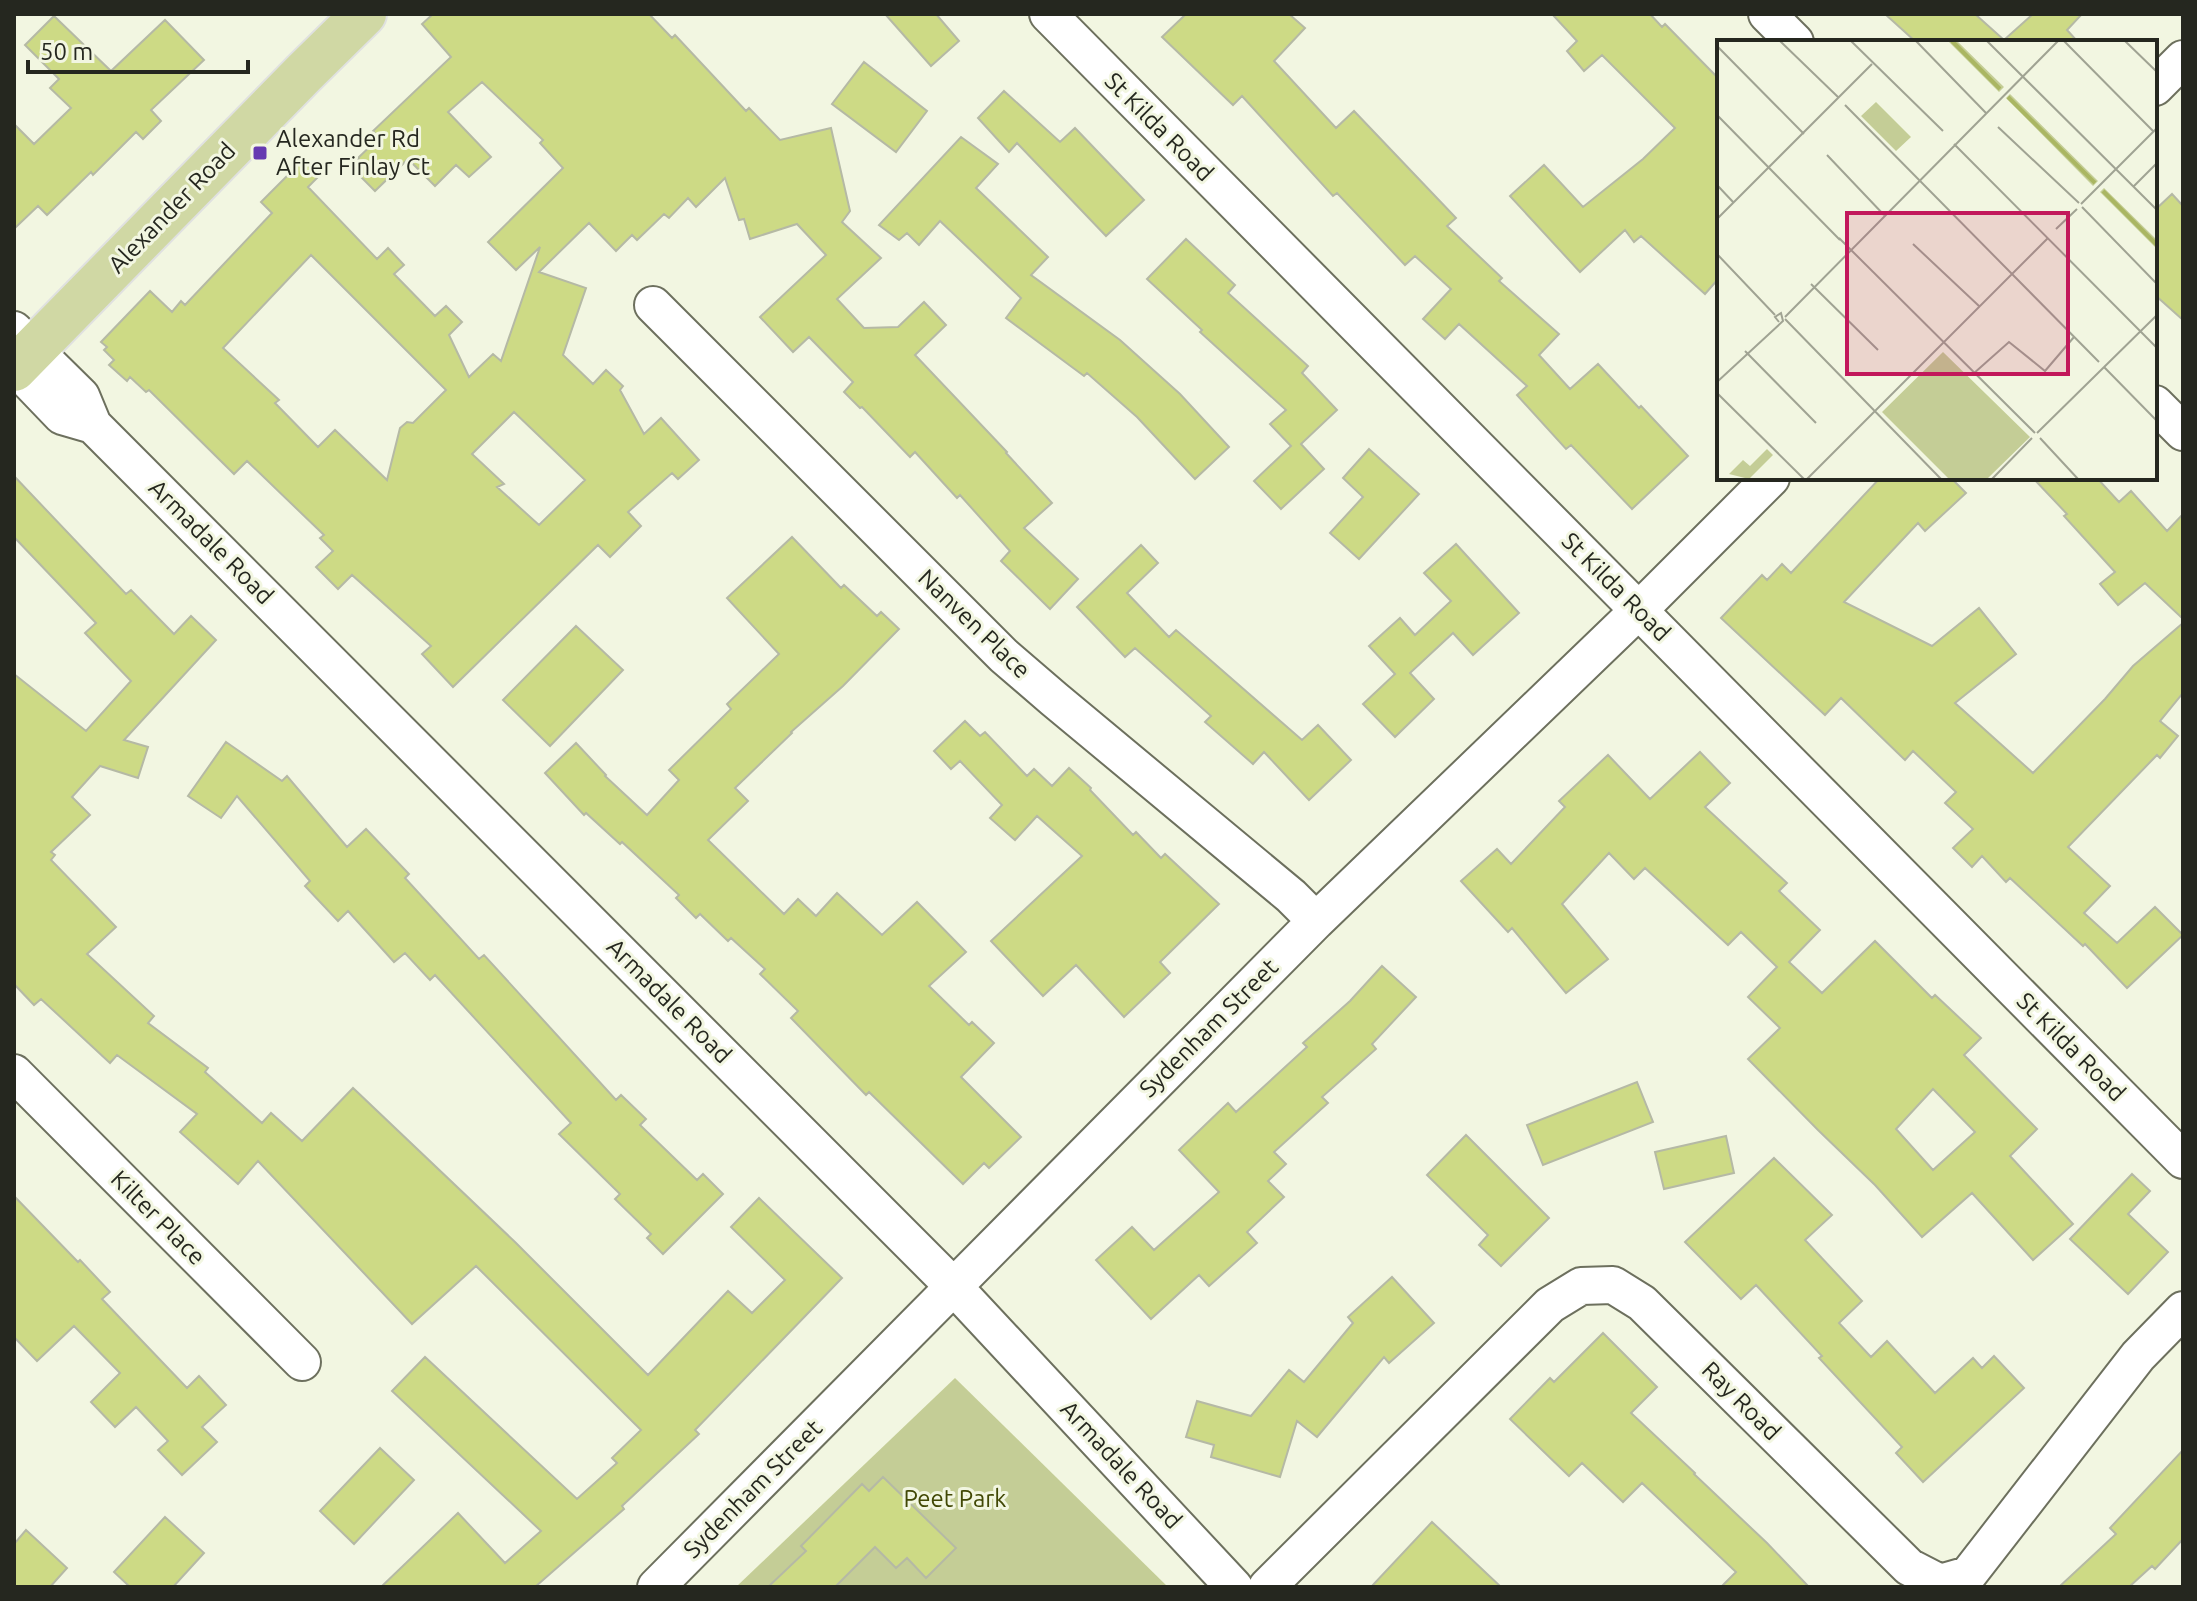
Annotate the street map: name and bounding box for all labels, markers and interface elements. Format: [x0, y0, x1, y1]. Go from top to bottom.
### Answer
scale bar [28, 24, 248, 74]
text: 50 m [40, 38, 93, 65]
inset map [1717, 40, 2157, 480]
street label: St Kilda Road [1100, 67, 1219, 186]
place label: Alexander Rd After Finlay Ct [276, 125, 431, 180]
street label: Alexander Road [103, 137, 241, 278]
marker: Alexander Rd After Finlay Ct [251, 144, 269, 162]
street label: Armadale Road [144, 474, 279, 609]
street label: St Kilda Road [1557, 527, 1676, 646]
street label: Nanven Place [913, 564, 1036, 684]
street label: Armadale Road [602, 933, 737, 1068]
street label: Sydenham Street [1134, 953, 1284, 1102]
street label: St Kilda Road [2012, 987, 2131, 1106]
street label: Kilter Place [106, 1165, 211, 1270]
street label: Ray Road [1697, 1356, 1786, 1445]
street label: Armadale Road [1055, 1395, 1187, 1534]
street label: Sydenham Street [678, 1414, 828, 1563]
park label: Peet Park [904, 1485, 1006, 1512]

